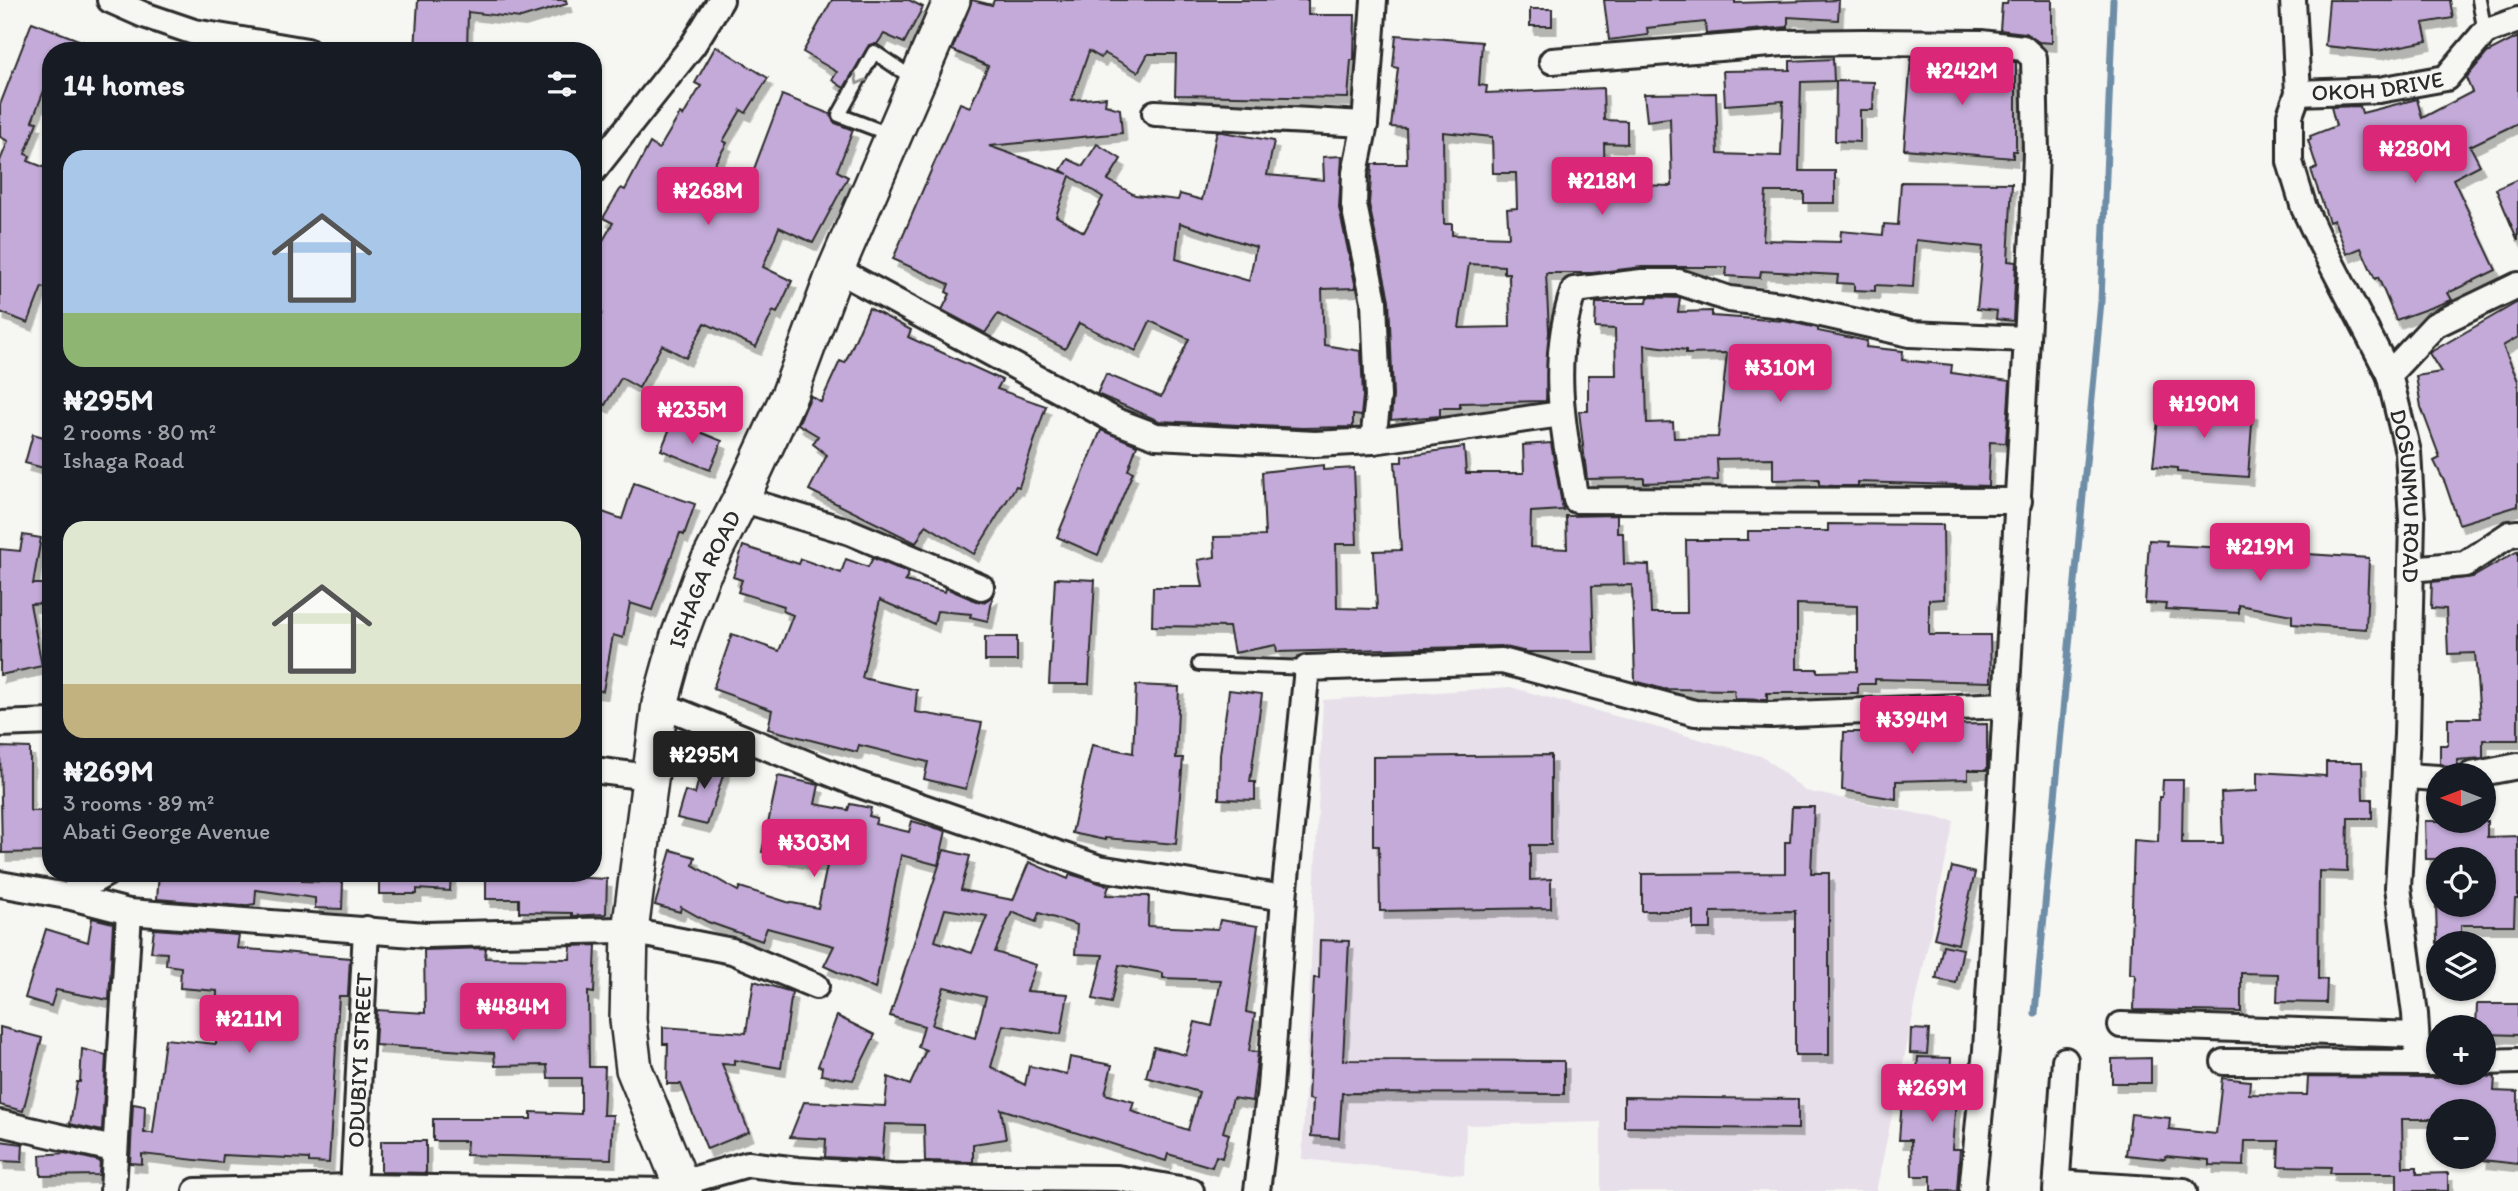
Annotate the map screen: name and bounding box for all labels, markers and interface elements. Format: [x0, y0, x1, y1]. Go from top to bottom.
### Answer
pin: ₦242M [1913, 48, 2011, 107]
text: ₦242M [1926, 56, 1998, 84]
icon: filters [543, 65, 581, 103]
street label: OKOH DRIVE [2311, 65, 2446, 106]
text: 14 homes [63, 66, 185, 103]
one-way arrow [854, 73, 867, 85]
pin: ₦280M [2366, 125, 2464, 185]
text: ₦280M [2379, 134, 2451, 162]
pin: ₦218M [1553, 158, 1651, 217]
text: ₦218M [1568, 166, 1636, 194]
pin: ₦268M [659, 168, 757, 227]
text: ₦268M [673, 176, 743, 204]
icon: home [259, 195, 385, 321]
pin: ₦310M [1731, 344, 1829, 404]
text: ₦310M [1745, 353, 1815, 381]
pin: ₦190M [2155, 380, 2253, 440]
text: ₦295M [63, 381, 154, 418]
pin: ₦235M [643, 386, 741, 446]
text: ₦190M [2169, 389, 2239, 417]
text: ₦235M [657, 395, 727, 423]
street label: DOSUNMU ROAD [2384, 406, 2426, 583]
text: 2 rooms · 80 m² [63, 418, 216, 446]
text: Ishaga Road [63, 446, 184, 474]
street label: ISHAGA ROAD [662, 506, 747, 651]
pin: ₦219M [2211, 524, 2309, 583]
text: ₦219M [2226, 532, 2294, 560]
icon: home [259, 566, 385, 692]
pin: ₦394M [1863, 696, 1961, 756]
text: ₦394M [1876, 705, 1948, 733]
pin: ₦295M [655, 732, 753, 791]
text: ₦295M [669, 740, 739, 768]
text: ₦269M [63, 752, 154, 789]
north arrow [2426, 763, 2496, 833]
map controls [2426, 763, 2496, 1169]
text: 3 rooms · 89 m² [63, 789, 214, 817]
text: Abati George Avenue [63, 817, 270, 845]
pin: ₦303M [765, 820, 863, 879]
text: ₦303M [778, 828, 850, 856]
button: locate [2426, 847, 2496, 917]
button: layers [2426, 931, 2496, 1001]
street label: ODUBIYI STREET [341, 972, 378, 1149]
pin: ₦484M [464, 984, 562, 1043]
text: ₦484M [476, 992, 550, 1020]
pin: ₦211M [200, 996, 298, 1055]
text: ₦211M [216, 1004, 282, 1032]
button: + [2426, 1015, 2496, 1085]
pin: ₦269M [1883, 1064, 1981, 1124]
text: ₦269M [1897, 1073, 1967, 1101]
button: − [2426, 1099, 2496, 1169]

